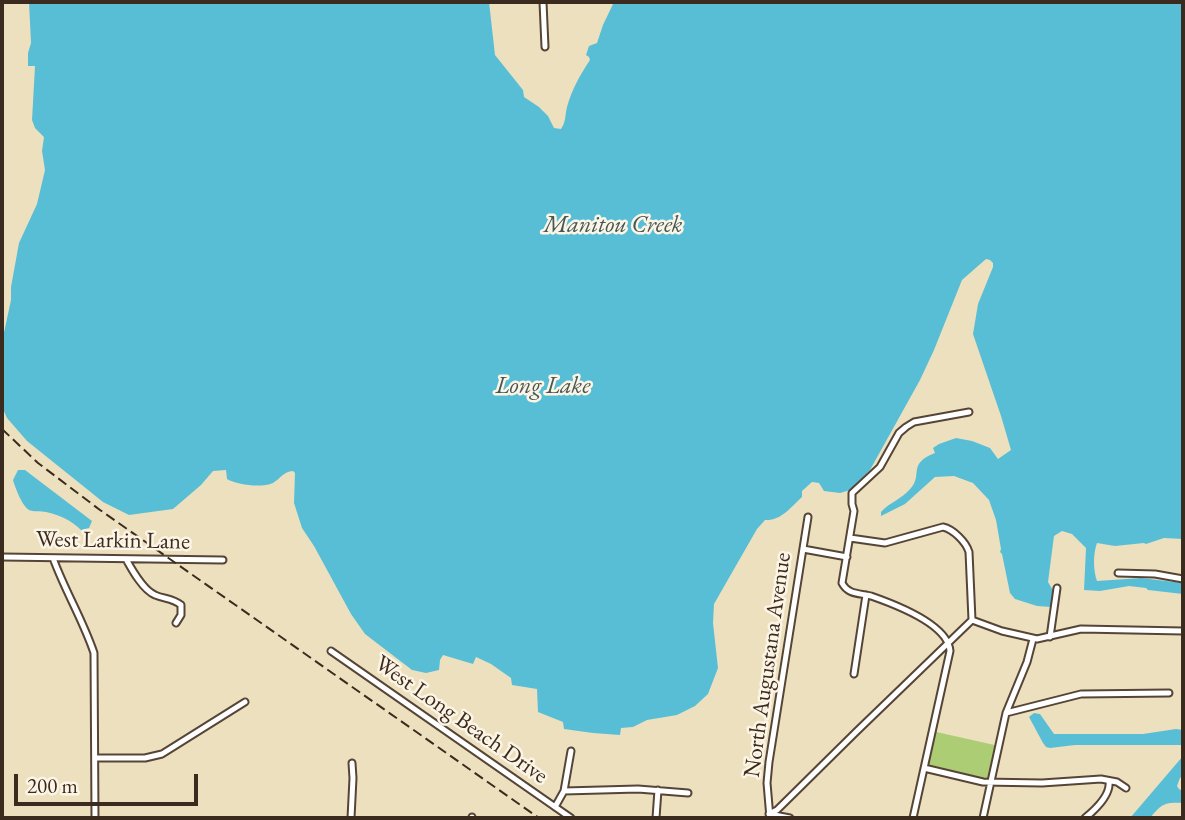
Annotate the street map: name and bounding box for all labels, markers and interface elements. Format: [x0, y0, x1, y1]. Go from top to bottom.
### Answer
water label: Manitou Creek [544, 211, 682, 239]
water label: Long Lake [496, 372, 590, 400]
street label: West Larkin Lane [36, 526, 190, 556]
street label: North Augustana Avenue [739, 551, 797, 779]
street label: West Long Beach Drive [369, 650, 553, 790]
scale bar [18, 760, 201, 804]
text: 200 m [27, 772, 78, 799]

